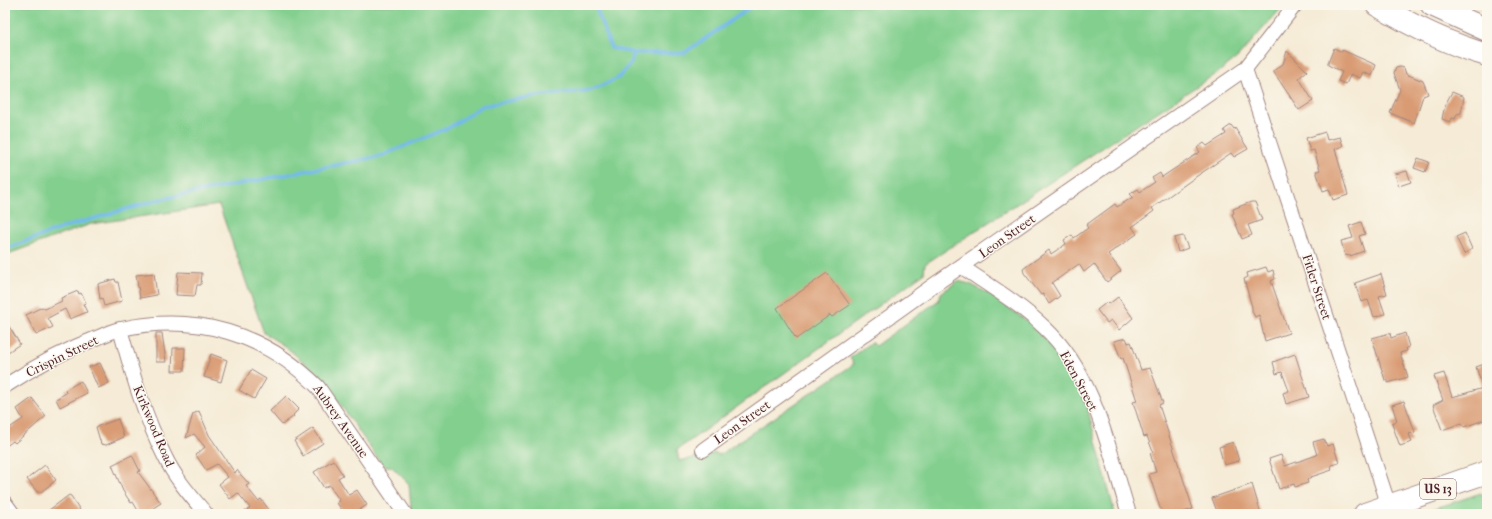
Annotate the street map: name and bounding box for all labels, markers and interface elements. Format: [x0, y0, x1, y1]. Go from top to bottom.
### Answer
street label: Leon Street [976, 211, 1038, 261]
street label: Fitler Street [1299, 252, 1335, 322]
street label: Crispin Street [23, 332, 101, 380]
street label: Eden Street [1057, 348, 1101, 414]
street label: Aubrey Avenue [310, 381, 372, 461]
street label: Kirkwood Road [130, 383, 178, 470]
street label: Leon Street [711, 397, 773, 447]
road number: US 13 [1420, 479, 1456, 499]

